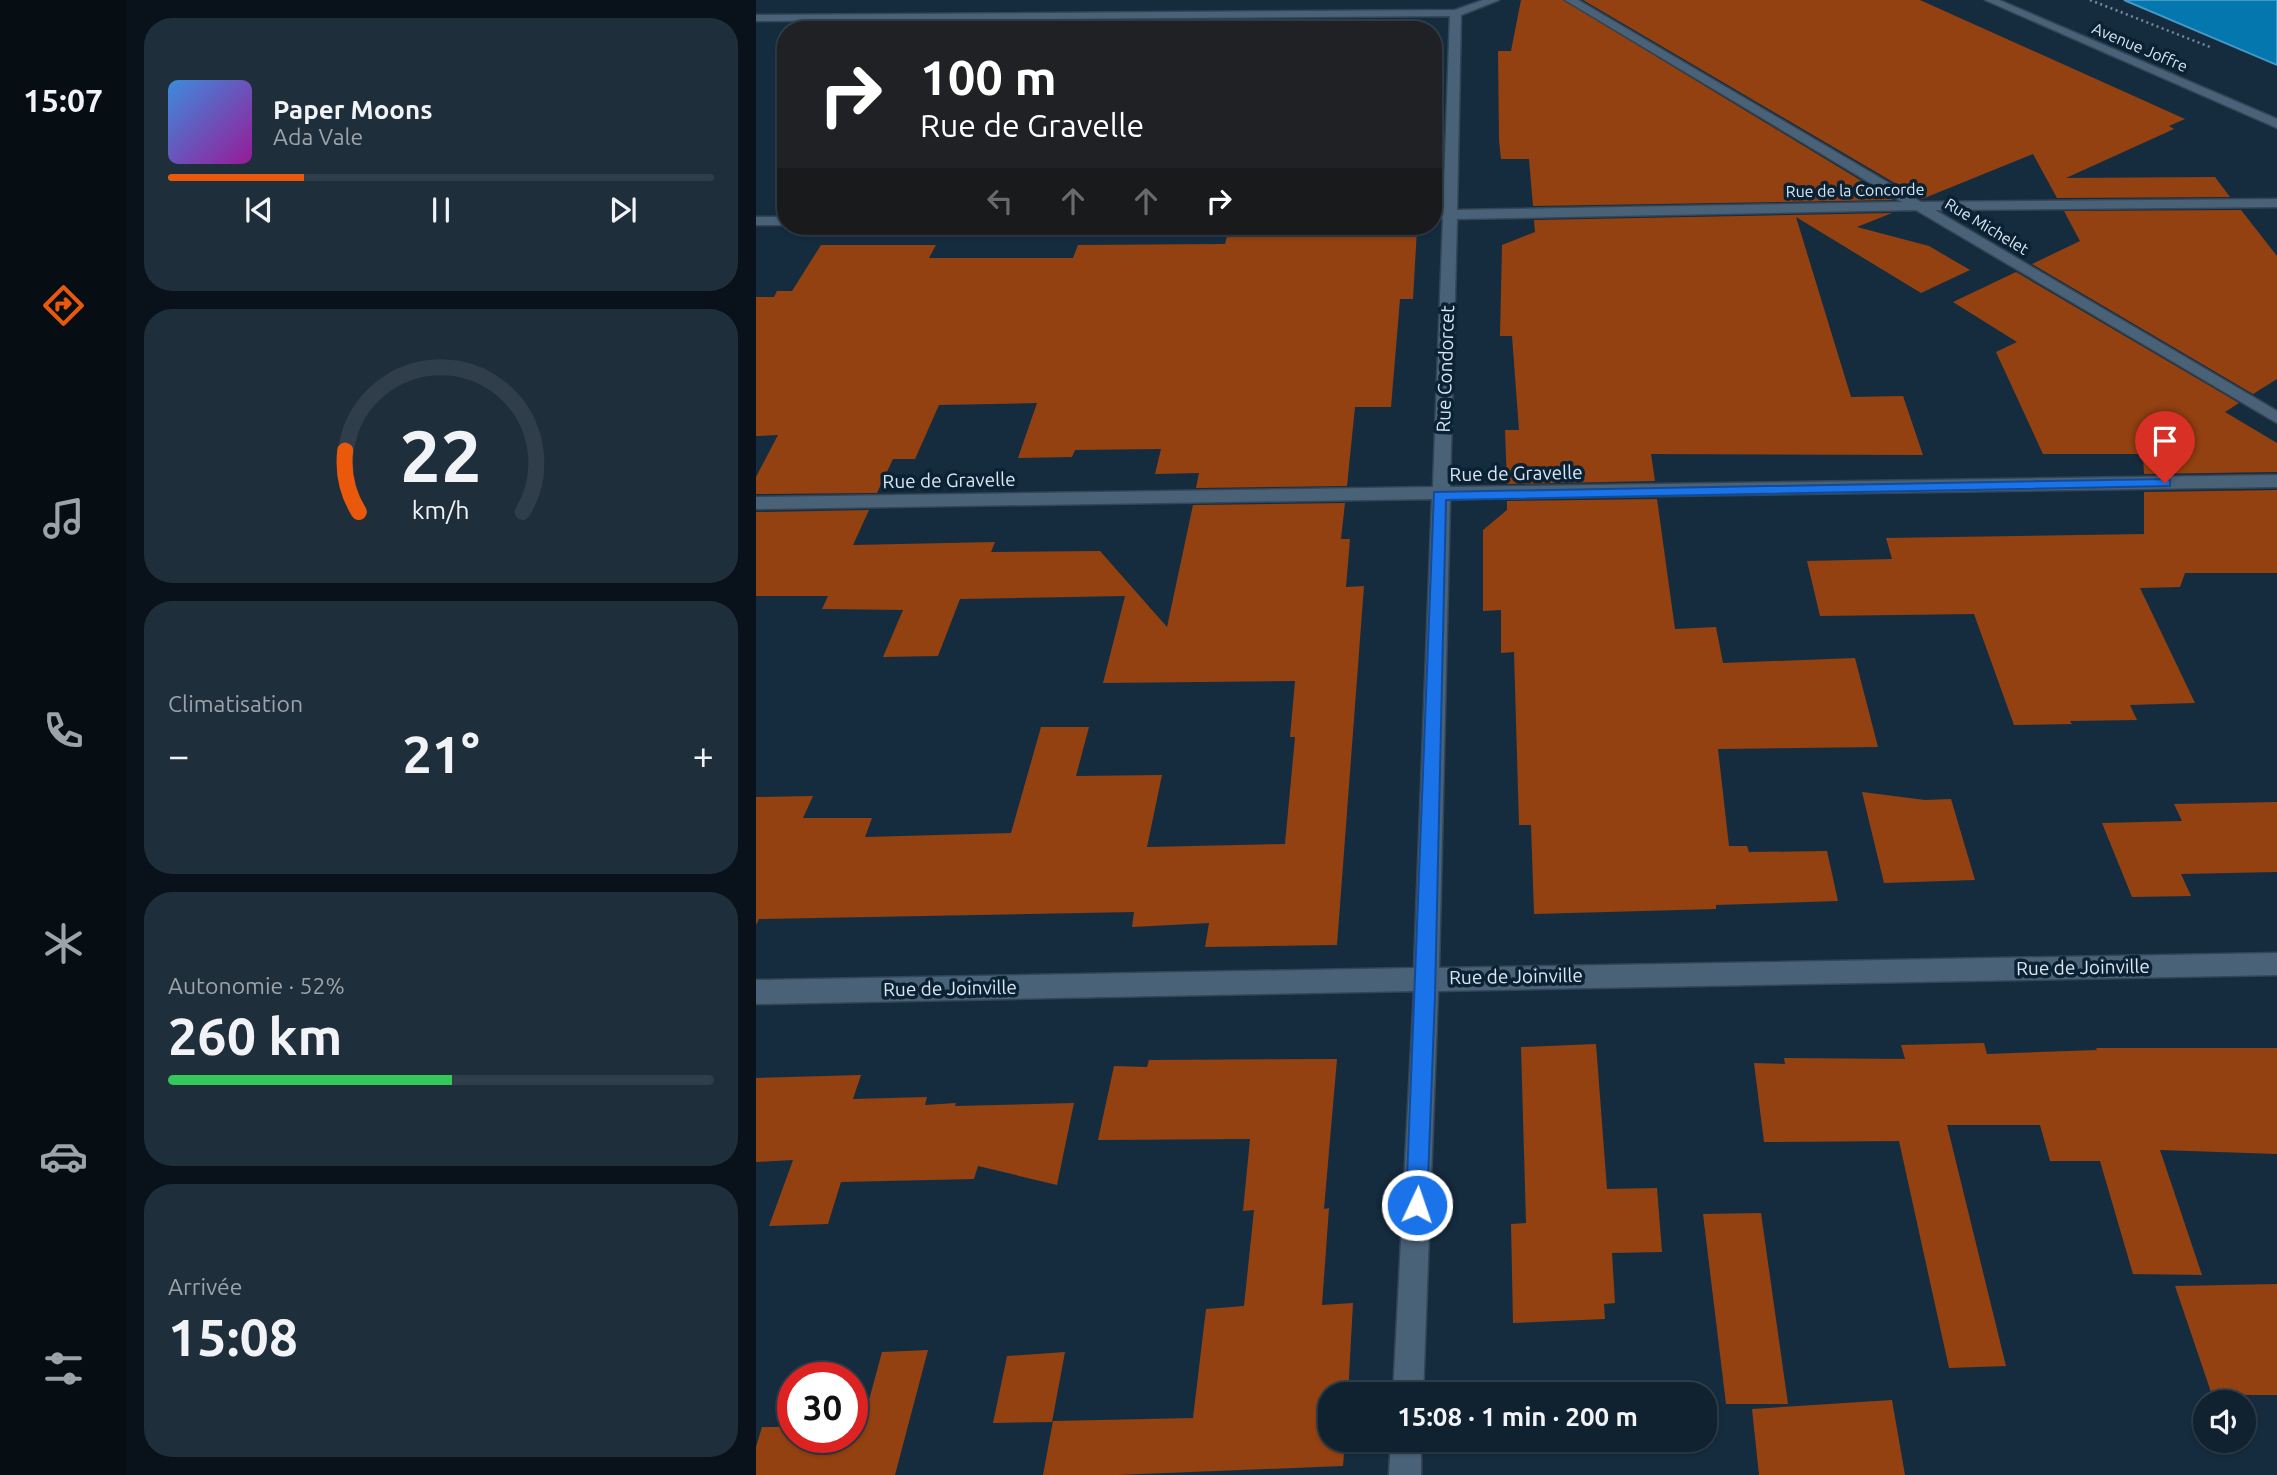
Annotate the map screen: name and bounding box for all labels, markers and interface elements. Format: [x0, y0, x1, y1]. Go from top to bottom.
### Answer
street label: Avenue Joffre [2090, 19, 2190, 75]
icon: right [805, 49, 896, 140]
text: 100 m [920, 49, 1057, 104]
text: 15:07 [23, 82, 103, 118]
text: Paper Moons [273, 95, 432, 124]
text: Rue de Gravelle [920, 107, 1144, 143]
text: Ada Vale [273, 124, 363, 149]
street label: Rue de la Concorde [1785, 180, 1925, 200]
icon: left [981, 182, 1019, 220]
icon: ahead [1054, 182, 1092, 220]
icon: ahead [1127, 182, 1165, 220]
icon: right [1200, 182, 1238, 220]
icon: previous [240, 191, 278, 229]
icon: pause [422, 191, 460, 229]
icon: next [604, 191, 642, 229]
street label: Rue Michelet [1942, 194, 2033, 258]
icon: directions [39, 281, 88, 330]
street label: Rue Condorcet [1432, 304, 1458, 433]
pin [2135, 411, 2195, 483]
text: 22 [400, 415, 482, 497]
icon: arrive [2146, 422, 2184, 460]
street label: Rue de Gravelle [1449, 461, 1583, 485]
street label: Rue de Gravelle [882, 468, 1016, 492]
icon: music [39, 494, 88, 543]
text: km/h [412, 496, 470, 524]
text: Climatisation [168, 691, 303, 716]
icon: phone [39, 706, 88, 755]
text: 21° [402, 725, 480, 783]
text: − [168, 734, 189, 776]
text: + [693, 734, 714, 776]
icon: climate [39, 919, 88, 968]
street label: Rue de Joinville [2016, 955, 2150, 979]
street label: Rue de Joinville [1449, 964, 1583, 988]
text: Autonomie · 52% [168, 973, 345, 998]
street label: Rue de Joinville [883, 976, 1017, 1000]
text: 260 km [168, 1007, 342, 1065]
icon: car [39, 1132, 88, 1181]
position arrow [1380, 1168, 1454, 1242]
text: Arrivée [168, 1274, 243, 1299]
text: 15:08 [168, 1308, 298, 1366]
icon: filters [39, 1344, 88, 1393]
speed limit sign: 30 [777, 1362, 868, 1453]
map controls [2193, 1390, 2256, 1453]
button: sound [2193, 1390, 2256, 1453]
text: 15:08 · 1 min · 200 m [1397, 1402, 1638, 1431]

